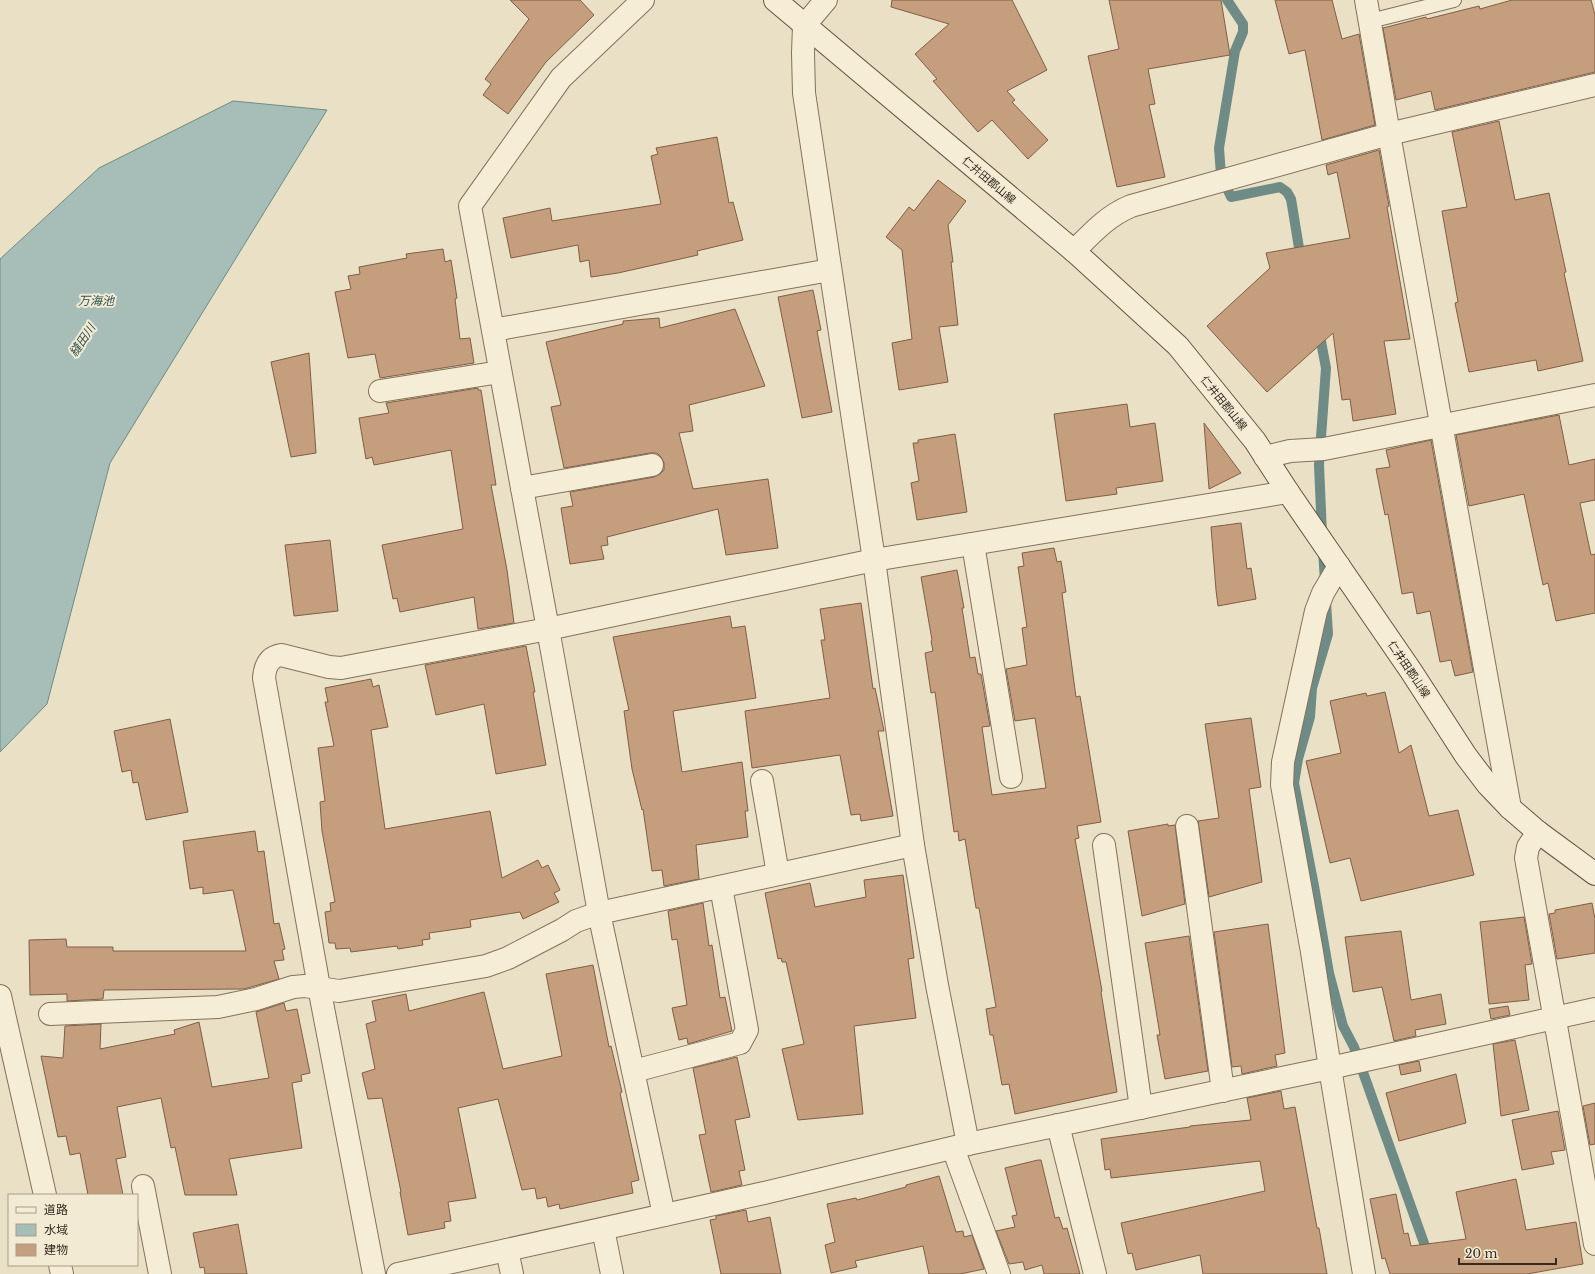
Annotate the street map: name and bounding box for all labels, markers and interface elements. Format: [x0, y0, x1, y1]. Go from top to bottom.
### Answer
street label: 仁井田郡山線 [959, 153, 1019, 207]
water label: 万海池 [78, 293, 115, 308]
water label: 縫田川 [66, 319, 99, 359]
street label: 仁井田郡山線 [1198, 373, 1250, 433]
street label: 仁井田郡山線 [1385, 638, 1433, 700]
legend [8, 1194, 138, 1266]
text: 道路 [44, 1202, 68, 1217]
text: 水域 [44, 1222, 68, 1237]
scale bar [1459, 1240, 1556, 1266]
text: 建物 [44, 1242, 68, 1257]
text: 20 m [1465, 1246, 1497, 1261]

